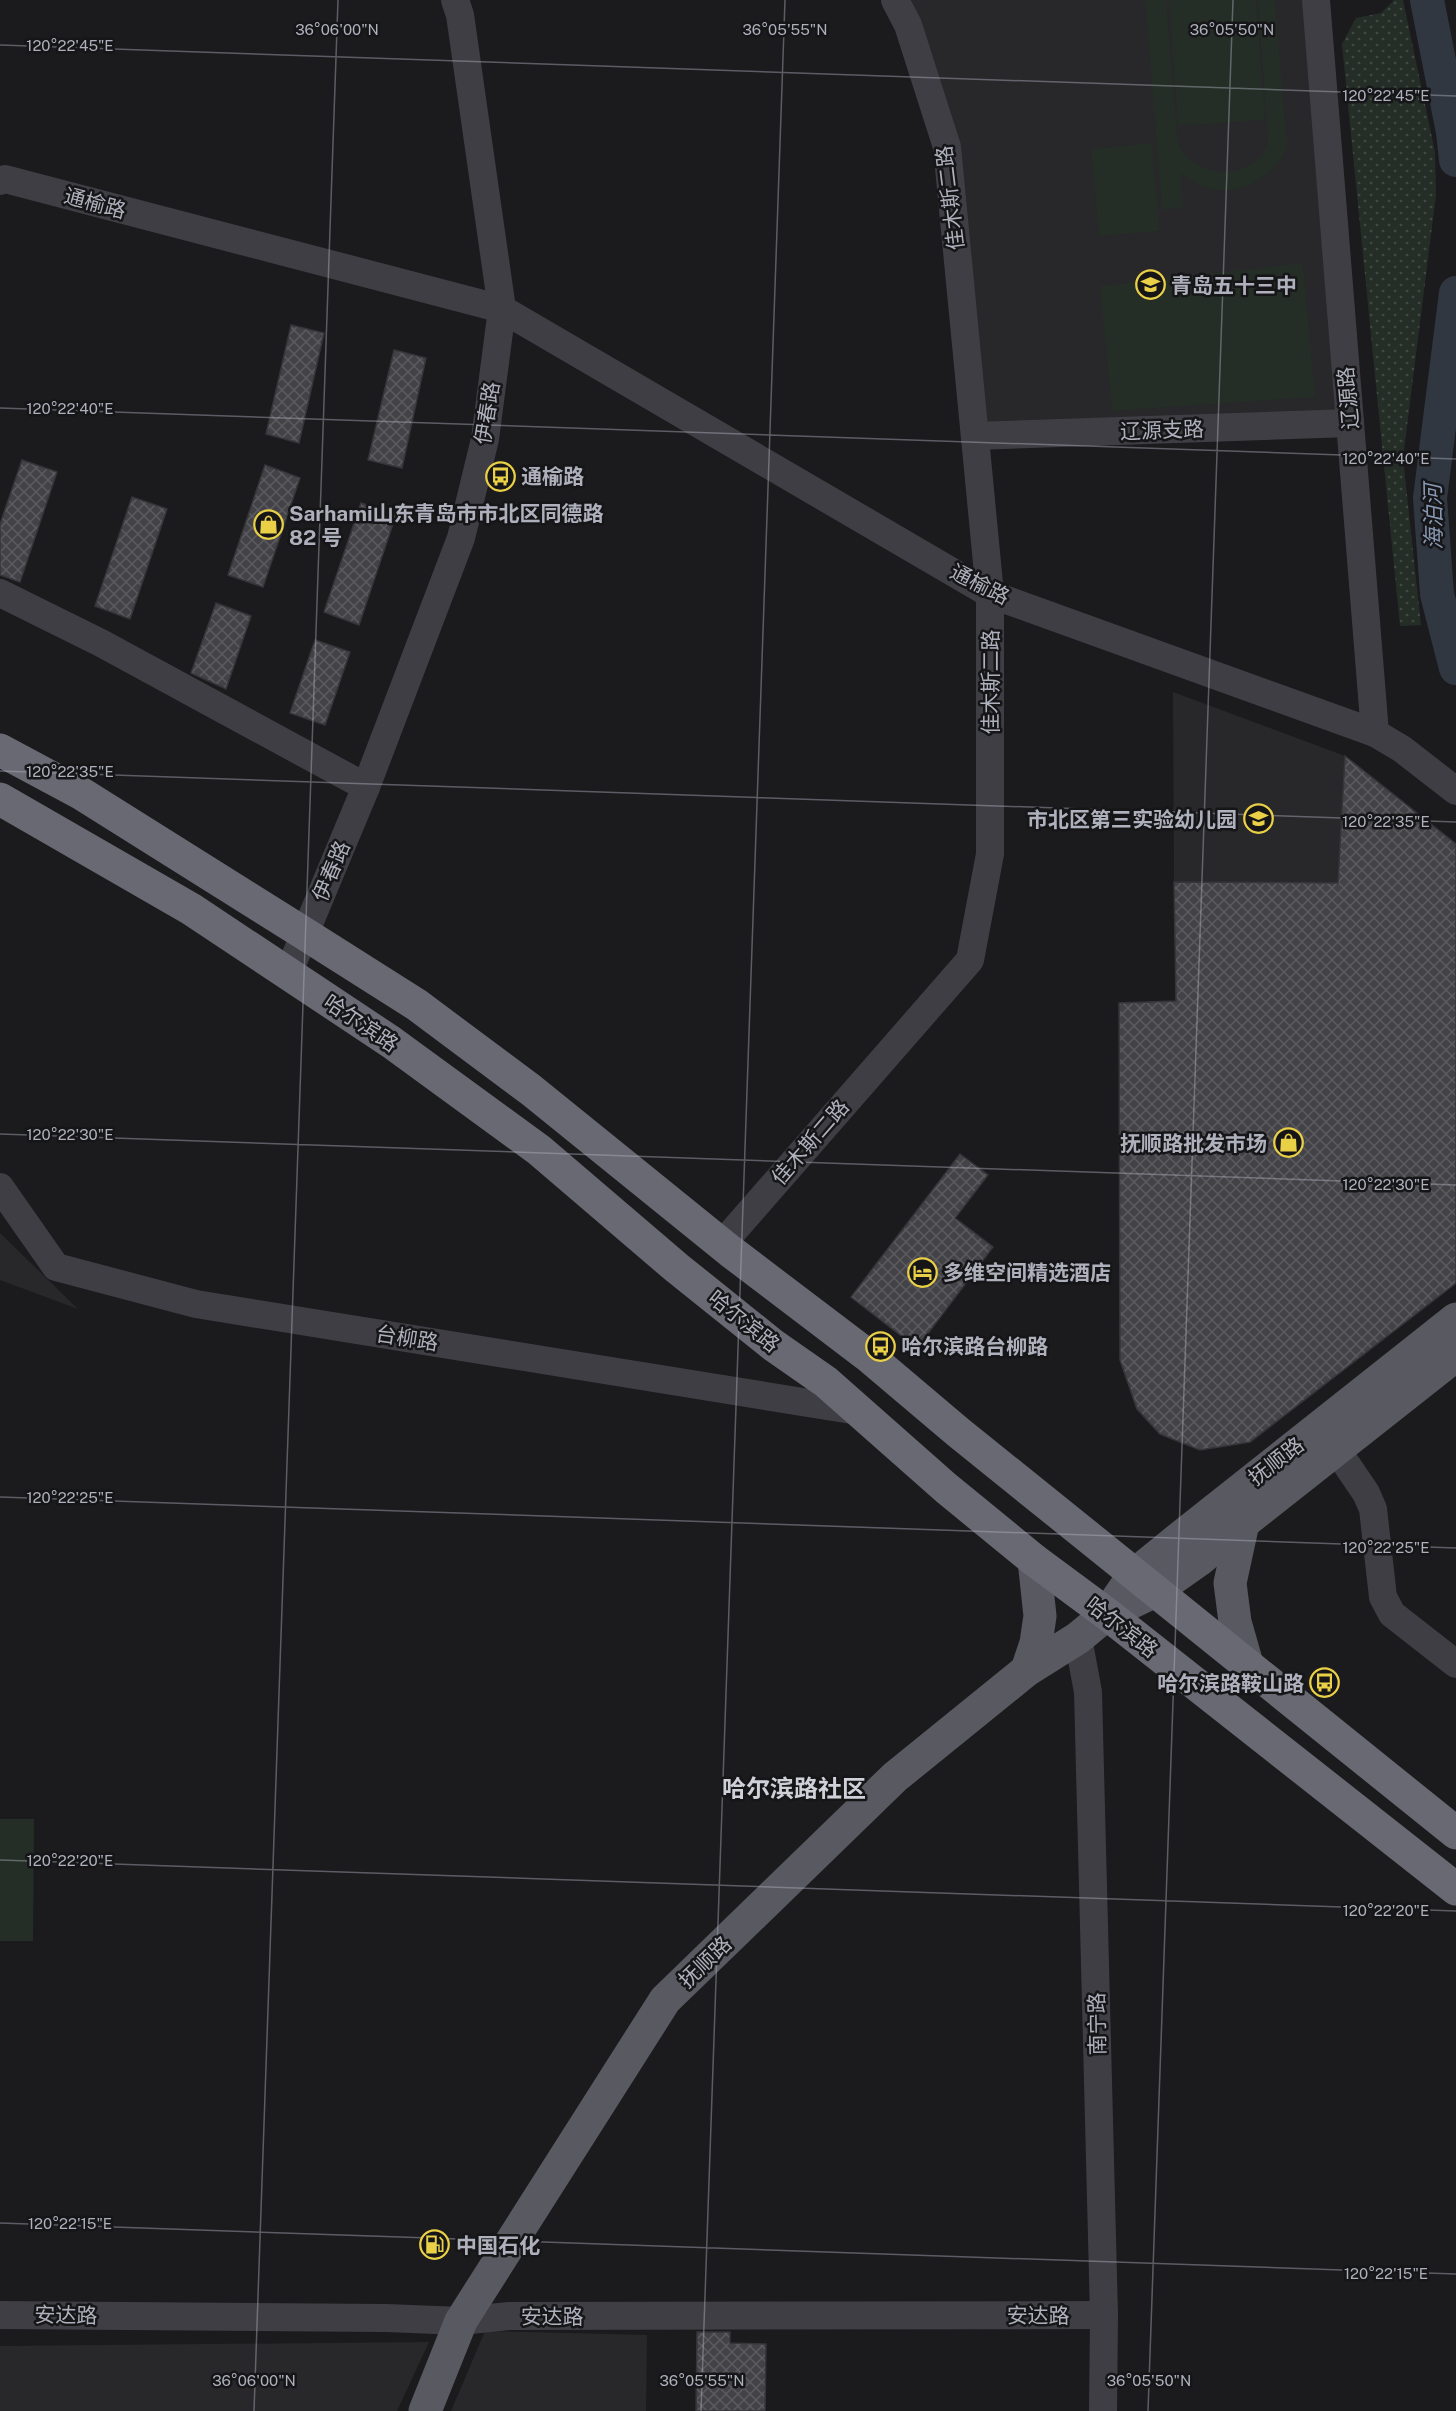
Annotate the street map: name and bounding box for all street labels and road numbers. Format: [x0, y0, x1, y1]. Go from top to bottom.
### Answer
street label: 佳木斯二路 [931, 144, 969, 252]
street label: 通榆路 [61, 183, 129, 223]
street label: 辽源路 [1333, 366, 1363, 430]
street label: 伊春路 [470, 380, 504, 446]
street label: 辽源支路 [1120, 416, 1204, 444]
street label: 通榆路 [946, 559, 1014, 609]
street label: 佳木斯二路 [978, 630, 1003, 735]
street label: 伊春路 [307, 837, 355, 905]
street label: 哈尔滨路 [319, 989, 403, 1057]
street label: 佳木斯二路 [766, 1094, 854, 1190]
street label: 哈尔滨路 [703, 1285, 785, 1357]
street label: 台柳路 [374, 1321, 440, 1355]
street label: 抚顺路 [1243, 1432, 1309, 1490]
street label: 哈尔滨路 [1081, 1591, 1163, 1663]
street label: 抚顺路 [674, 1931, 736, 1993]
street label: 南宁路 [1084, 1992, 1110, 2056]
street label: 安达路 [34, 2302, 98, 2328]
street label: 安达路 [1007, 2303, 1070, 2328]
street label: 安达路 [521, 2304, 584, 2329]

